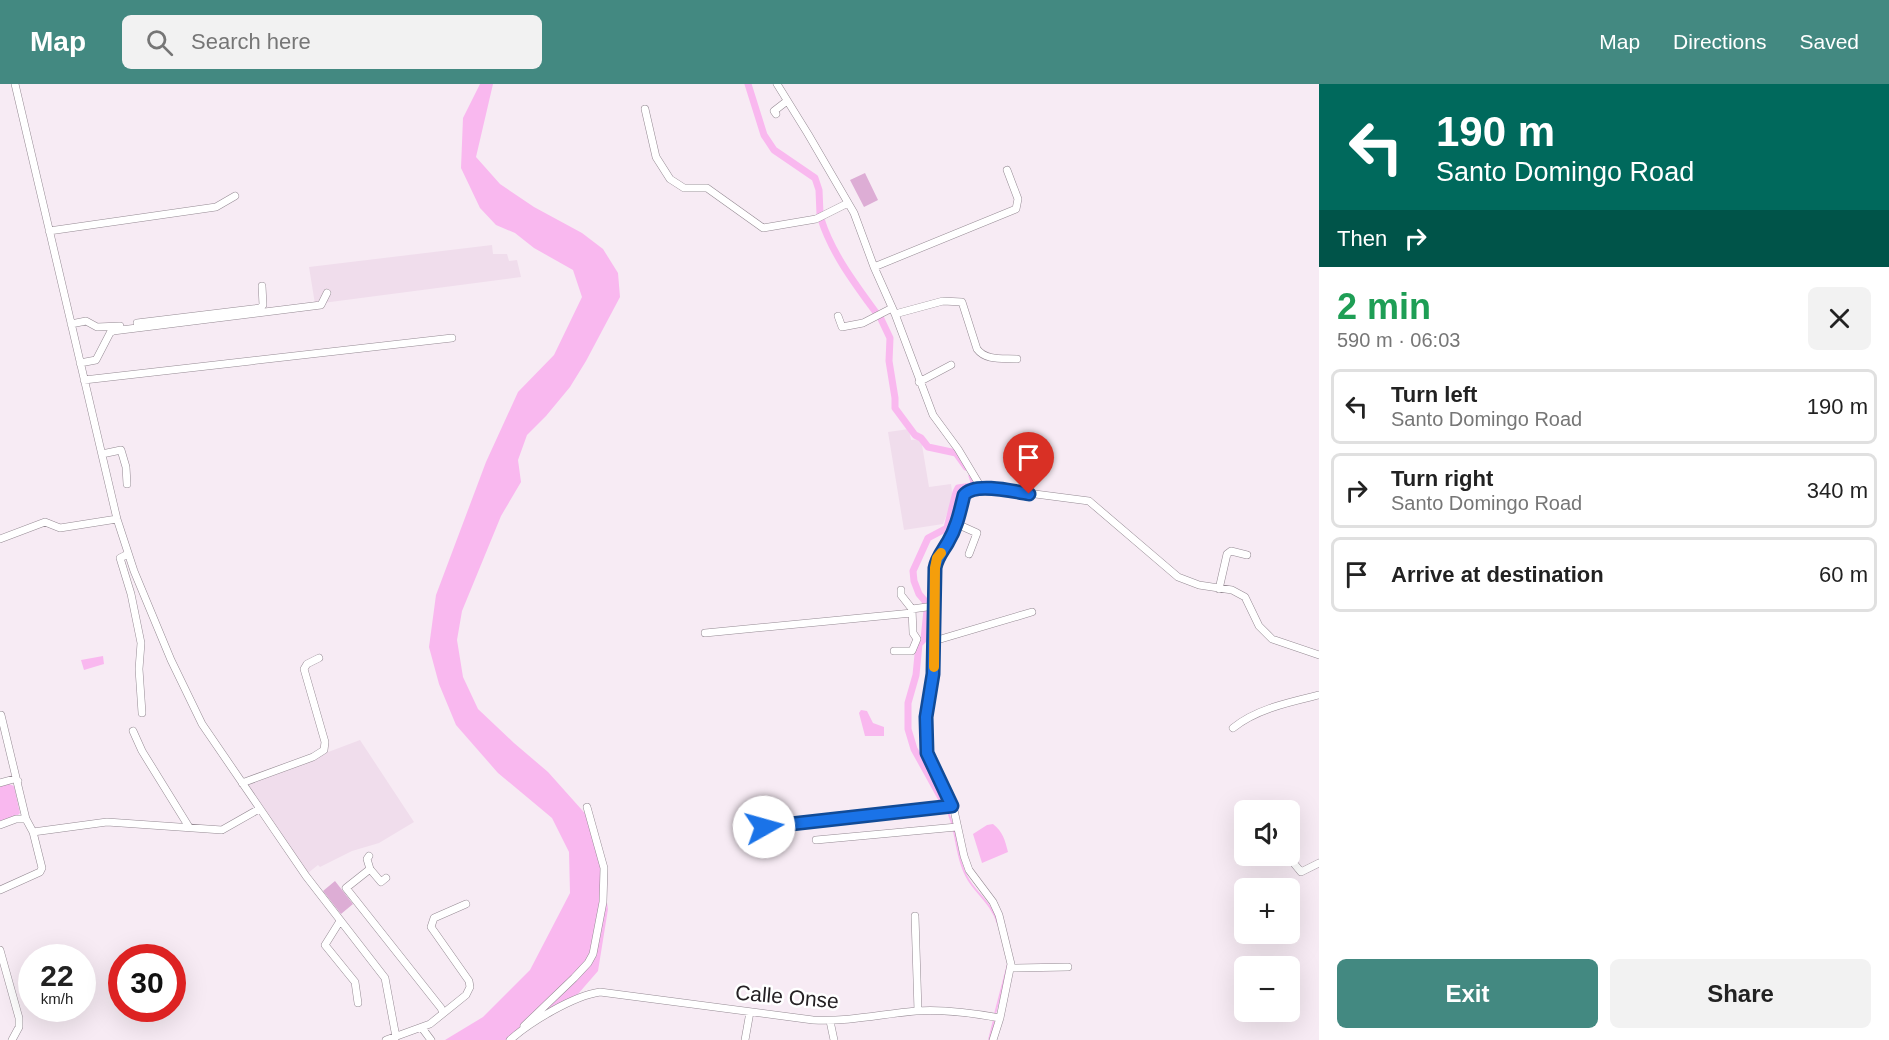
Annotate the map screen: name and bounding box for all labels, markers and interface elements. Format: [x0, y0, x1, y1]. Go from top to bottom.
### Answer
search box [122, 15, 542, 69]
text: Map [30, 26, 86, 57]
icon: search [143, 26, 176, 59]
text: Search here [191, 29, 311, 54]
text: Map [1599, 30, 1640, 53]
text: Directions [1673, 30, 1766, 53]
text: Saved [1799, 30, 1859, 53]
icon: left [1337, 108, 1415, 186]
text: 190 m [1436, 108, 1555, 155]
text: Santo Domingo Road [1436, 157, 1694, 187]
icon: right [1399, 222, 1432, 255]
text: Then [1337, 226, 1387, 251]
text: 2 min [1337, 286, 1431, 327]
button: close [1808, 287, 1871, 350]
text: 590 m · 06:03 [1337, 329, 1460, 351]
text: Turn left [1391, 382, 1477, 407]
icon: left [1340, 390, 1373, 423]
text: 190 m [1807, 394, 1868, 419]
text: Santo Domingo Road [1391, 408, 1582, 430]
pin [1003, 432, 1054, 494]
icon: arrive [1012, 441, 1045, 474]
text: Turn right [1391, 466, 1493, 491]
icon: right [1340, 474, 1373, 507]
text: 340 m [1807, 478, 1868, 503]
text: Santo Domingo Road [1391, 492, 1582, 514]
icon: arrive [1340, 558, 1373, 591]
text: Arrive at destination [1391, 562, 1604, 587]
text: 60 m [1819, 562, 1868, 587]
position arrow [732, 795, 796, 859]
map controls [1234, 800, 1300, 1022]
button: sound [1234, 800, 1300, 866]
button: + [1234, 878, 1300, 944]
speed limit sign: 30 [108, 944, 186, 1022]
button: − [1234, 956, 1300, 1022]
text: 22 [40, 959, 74, 992]
button: Exit [1337, 959, 1598, 1028]
button: Share [1610, 959, 1871, 1028]
street label: Calle Onse [734, 981, 840, 1012]
text: km/h [41, 990, 73, 1007]

